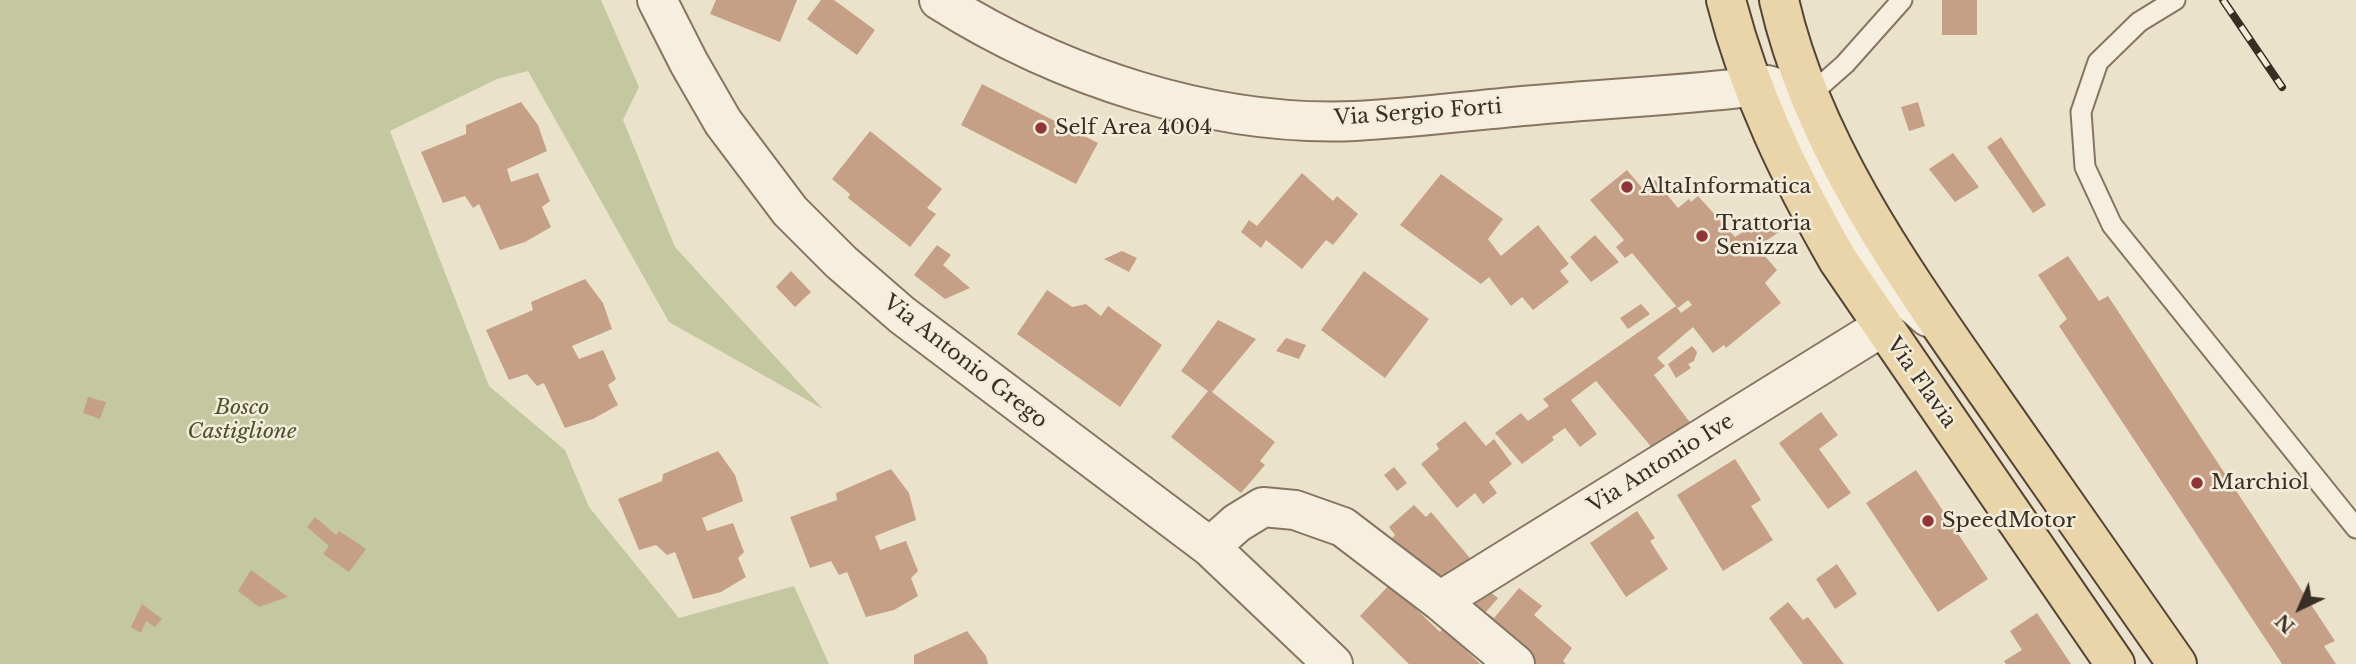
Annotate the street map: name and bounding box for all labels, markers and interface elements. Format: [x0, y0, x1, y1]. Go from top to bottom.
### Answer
street label: Via Sergio Forti [1333, 95, 1503, 131]
place label: Self Area 4004 [1055, 115, 1212, 141]
marker: Self Area 4004 [1033, 120, 1049, 136]
place label: AltaInformatica [1641, 174, 1811, 200]
marker: AltaInformatica [1619, 179, 1635, 195]
place label: Trattoria Senizza [1716, 211, 1811, 261]
marker: Trattoria Senizza [1694, 228, 1710, 244]
street label: Via Antonio Grego [878, 290, 1052, 434]
street label: Via Flavia [1881, 333, 1961, 433]
park label: Bosco Castiglione [187, 395, 297, 445]
street label: Via Antonio Ive [1583, 409, 1739, 519]
place label: Marchiol [2211, 470, 2309, 496]
marker: Marchiol [2189, 475, 2205, 491]
place label: SpeedMotor [1942, 508, 2076, 534]
marker: SpeedMotor [1920, 513, 1936, 529]
north arrow [2265, 573, 2335, 643]
text: N [2271, 609, 2299, 638]

